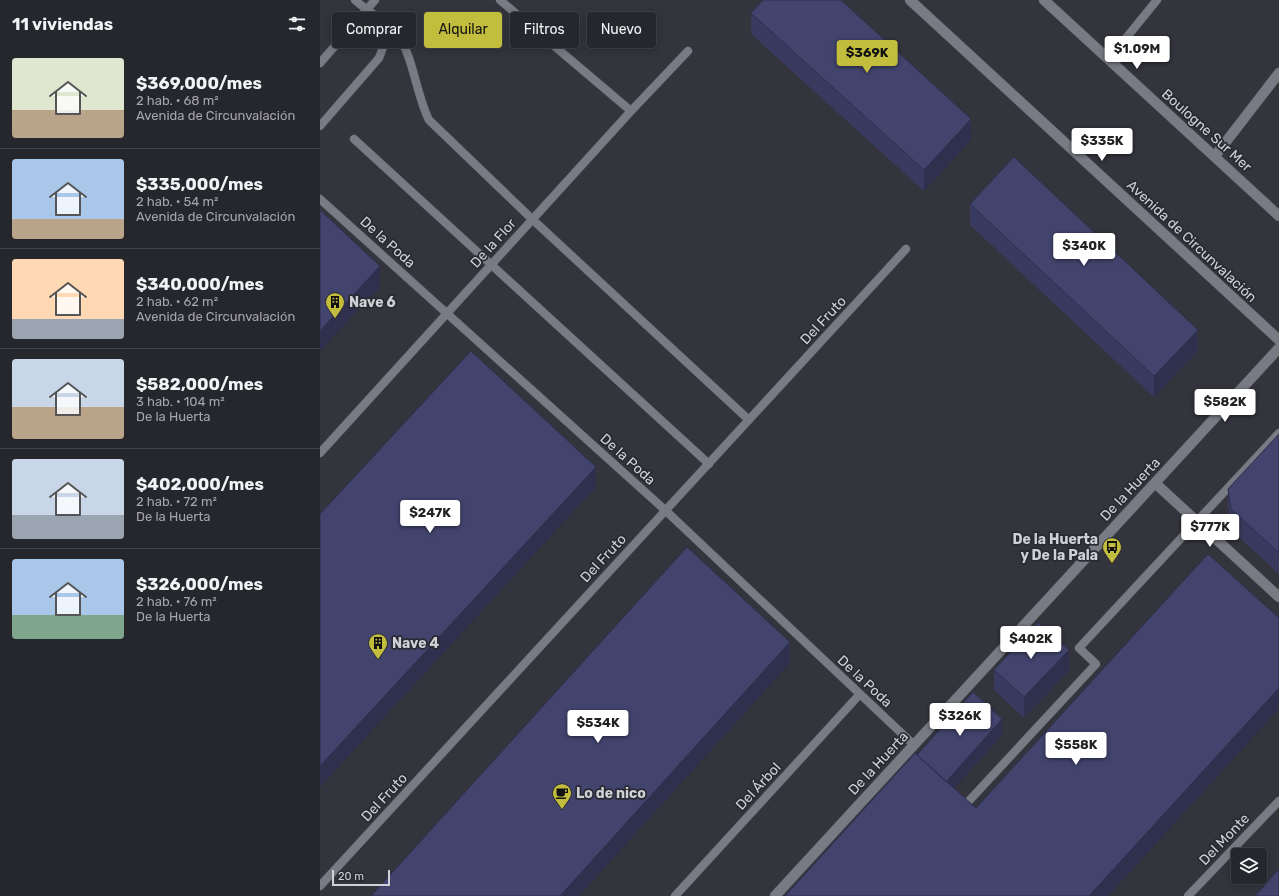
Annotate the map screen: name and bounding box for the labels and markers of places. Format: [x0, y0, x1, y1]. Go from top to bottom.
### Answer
pin: $1.09M [1104, 36, 1170, 70]
pin: $369K [839, 40, 895, 74]
pin: $335K [1074, 128, 1130, 162]
pin: $340K [1056, 233, 1112, 267]
building icon: Nave 6 [324, 291, 346, 319]
place label: Nave 6 [349, 294, 396, 311]
pin: $582K [1197, 389, 1253, 423]
pin: $247K [402, 500, 458, 534]
pin: $777K [1182, 514, 1238, 548]
place label: De la Huerta y De la Pala [1013, 531, 1098, 564]
bus stop icon: De la Huerta y De la Pala [1101, 536, 1123, 564]
pin: $402K [1003, 626, 1059, 660]
building icon: Nave 4 [367, 632, 389, 660]
place label: Nave 4 [392, 635, 439, 652]
pin: $326K [932, 703, 988, 737]
pin: $534K [570, 710, 626, 744]
pin: $558K [1048, 732, 1104, 766]
cafe icon: Lo de nico [551, 782, 573, 810]
place label: Lo de nico [576, 785, 646, 802]

